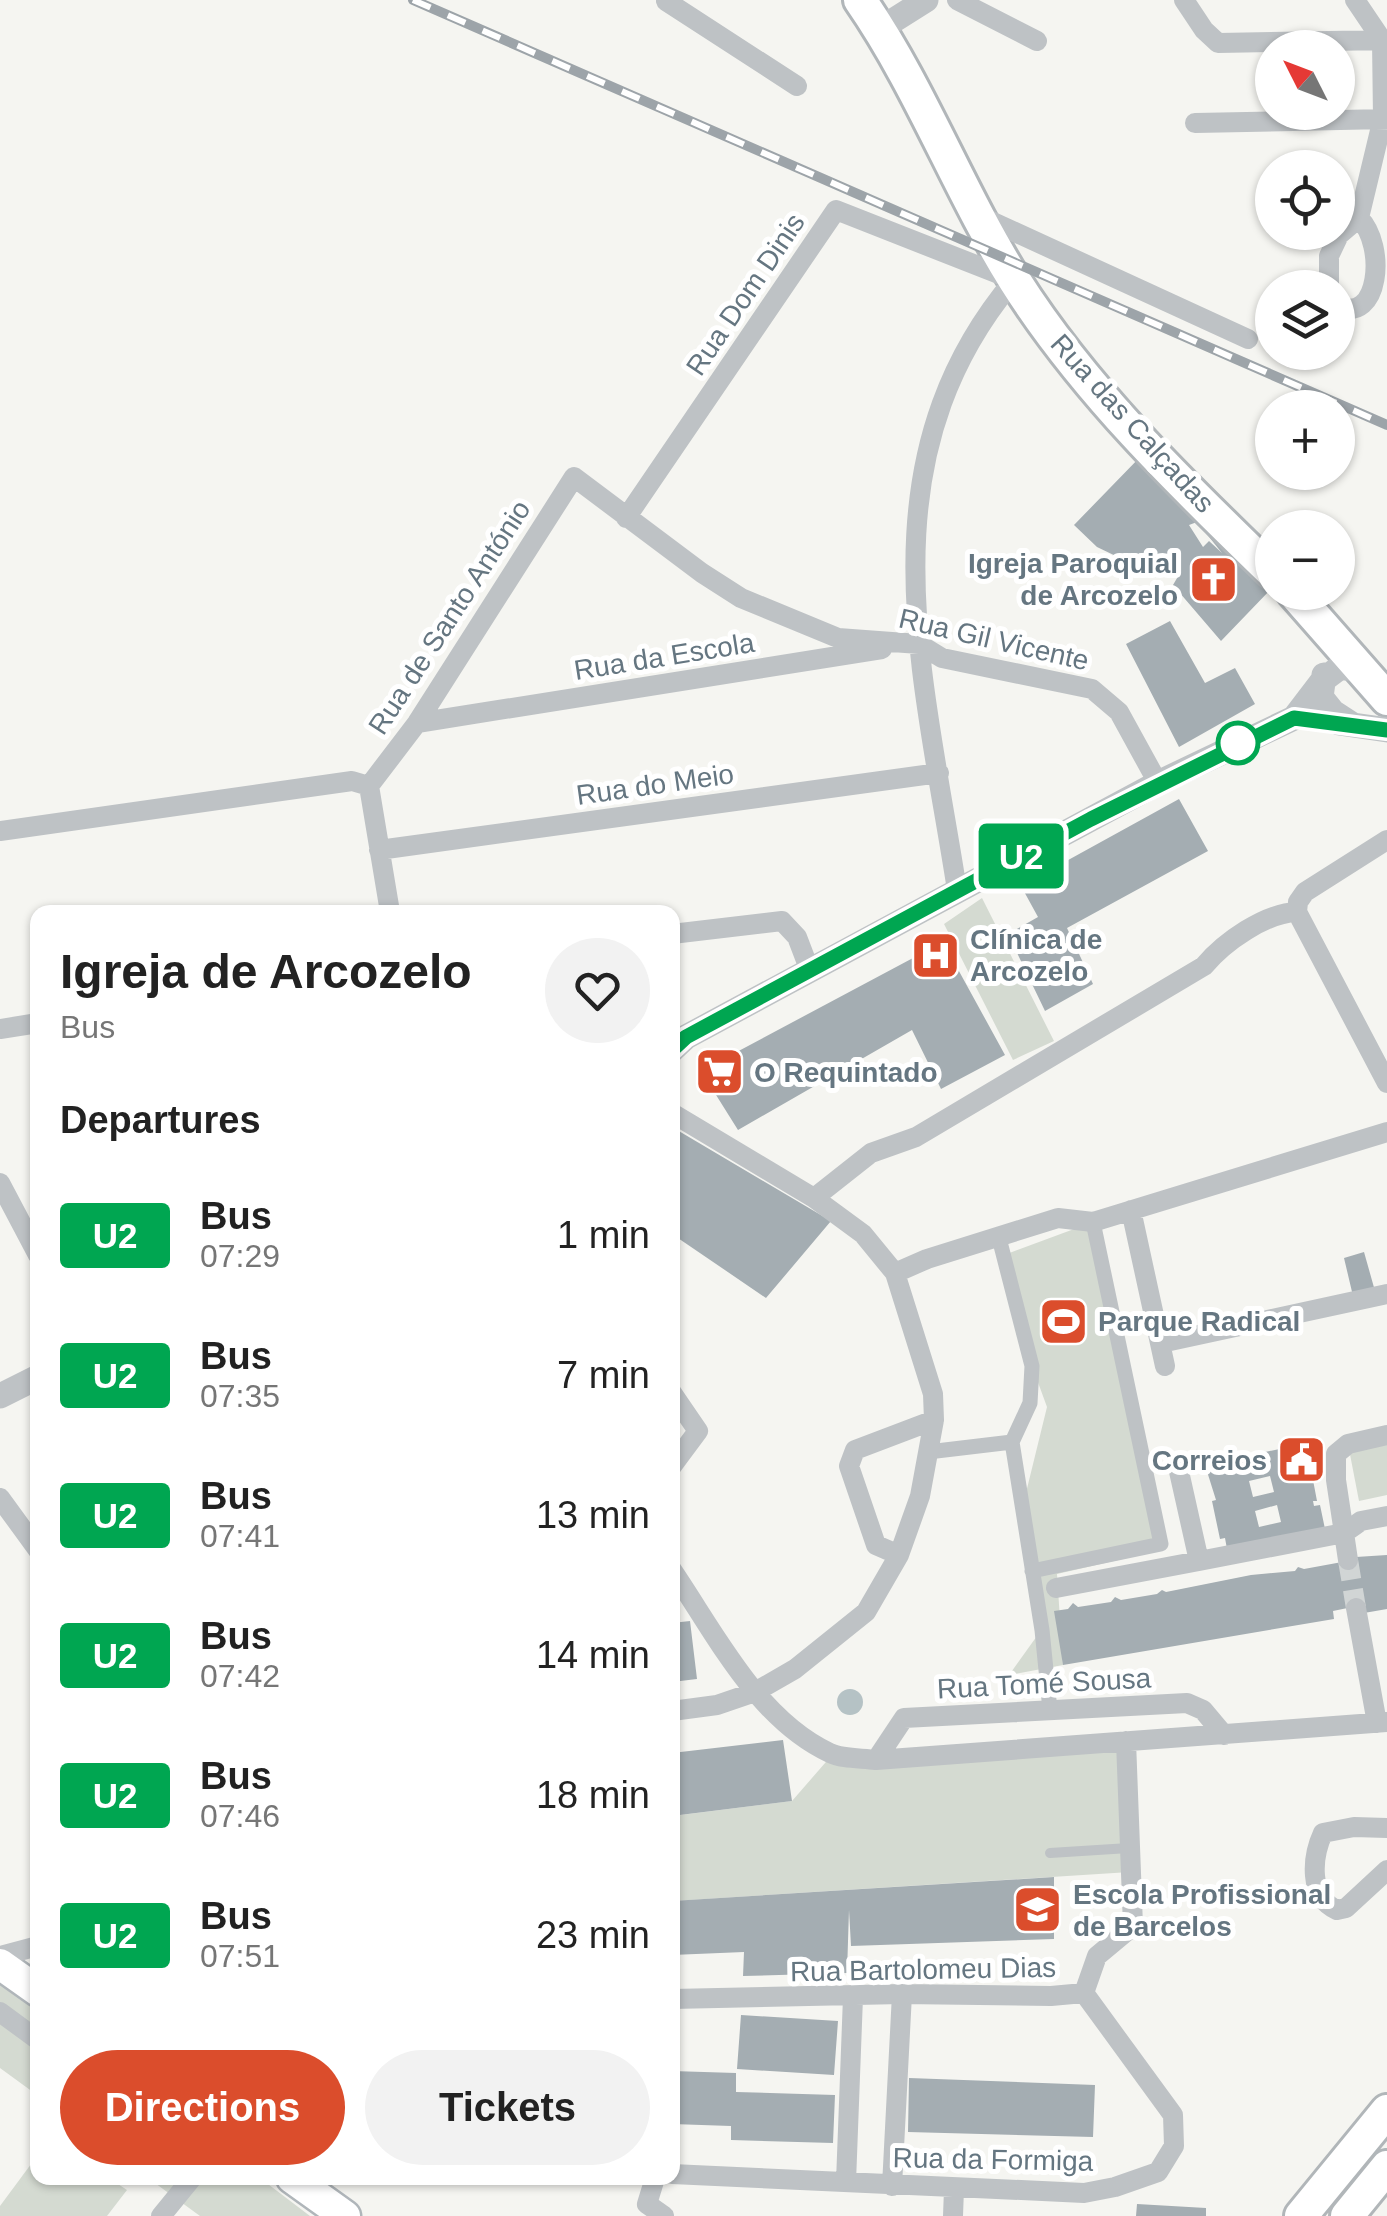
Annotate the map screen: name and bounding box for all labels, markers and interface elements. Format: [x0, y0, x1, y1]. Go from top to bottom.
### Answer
north arrow [1255, 30, 1355, 130]
map controls [1255, 30, 1355, 610]
button: locate [1255, 150, 1355, 250]
street label: Rua Dom Dinis [680, 208, 811, 381]
button: layers [1255, 270, 1355, 370]
street label: Rua das Calçadas [1045, 328, 1221, 519]
button: + [1255, 390, 1355, 490]
street label: Rua de Santo António [362, 495, 537, 740]
button: − [1255, 510, 1355, 610]
place label: Igreja Paroquial de Arcozelo [968, 548, 1178, 611]
church icon: Igreja Paroquial de Arcozelo [1187, 553, 1239, 605]
street label: Rua Gil Vicente [896, 603, 1092, 676]
street label: Rua da Escola [572, 627, 757, 686]
unlabelled marker [1217, 722, 1259, 764]
street label: Rua do Meio [574, 758, 736, 811]
line badge: U2 [976, 824, 1066, 888]
text: U2 [999, 837, 1043, 876]
place label: Clínica de Arcozelo [970, 924, 1102, 987]
hospital icon: Clínica de Arcozelo [909, 929, 961, 981]
button: heart [545, 938, 650, 1043]
text: Igreja de Arcozelo [60, 945, 472, 998]
text: Bus [60, 1009, 115, 1045]
supermarket icon: O Requintado [693, 1046, 745, 1098]
place label: O Requintado [754, 1057, 938, 1088]
text: Departures [60, 1099, 261, 1141]
text: Bus [200, 1195, 272, 1237]
text: 1 min [557, 1214, 650, 1256]
text: U2 [93, 1216, 137, 1255]
text: 07:29 [200, 1238, 280, 1274]
sports icon: Parque Radical [1037, 1295, 1089, 1347]
place label: Parque Radical [1098, 1306, 1300, 1337]
text: Bus [200, 1335, 272, 1377]
text: 7 min [557, 1354, 650, 1396]
text: U2 [93, 1356, 137, 1395]
text: 07:35 [200, 1378, 280, 1414]
public building icon: Correios [1276, 1434, 1328, 1486]
place label: Correios [1152, 1445, 1267, 1476]
text: Bus [200, 1475, 272, 1517]
text: 13 min [536, 1494, 650, 1536]
text: U2 [93, 1496, 137, 1535]
text: 07:41 [200, 1518, 280, 1554]
text: Bus [200, 1615, 272, 1657]
text: 14 min [536, 1634, 650, 1676]
text: U2 [93, 1636, 137, 1675]
text: 07:42 [200, 1658, 280, 1694]
street label: Rua Tomé Sousa [936, 1662, 1152, 1705]
text: Bus [200, 1755, 272, 1797]
text: 18 min [536, 1774, 650, 1816]
text: U2 [93, 1776, 137, 1815]
text: 07:46 [200, 1798, 280, 1834]
place label: Escola Profissional de Barcelos [1073, 1879, 1331, 1942]
school or university icon: Escola Profissional de Barcelos [1012, 1884, 1064, 1936]
text: Bus [200, 1895, 272, 1937]
text: 23 min [536, 1914, 650, 1956]
text: U2 [93, 1916, 137, 1955]
text: 07:51 [200, 1938, 280, 1974]
street label: Rua Bartolomeu Dias [790, 1952, 1056, 1987]
button: Directions [60, 2050, 345, 2165]
button: Tickets [365, 2050, 650, 2165]
street label: Rua da Formiga [892, 2142, 1094, 2177]

